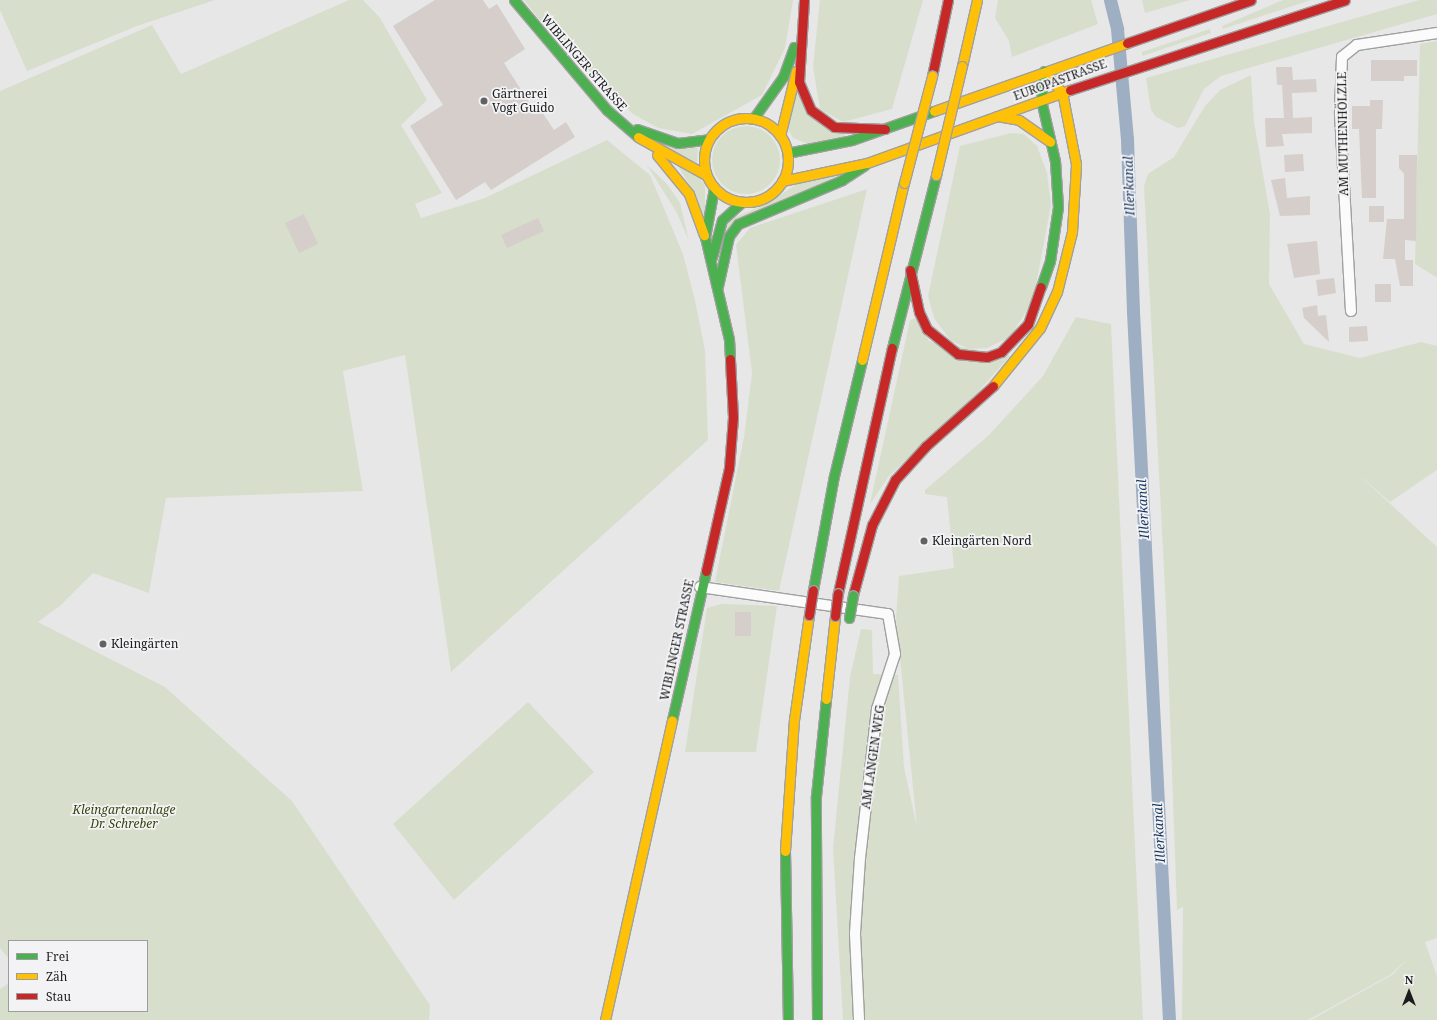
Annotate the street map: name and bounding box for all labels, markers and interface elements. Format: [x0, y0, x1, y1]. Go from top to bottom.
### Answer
street label: WIBLINGER STRASSE [538, 12, 630, 114]
street label: EUROPASTRASSE [1011, 56, 1109, 104]
street label: AM MUTHENHÖLZLE [1335, 72, 1351, 196]
place label: Gärtnerei Vogt Guido [492, 87, 554, 115]
marker: Gärtnerei Vogt Guido [479, 96, 489, 106]
water label: Illerkanal [1120, 156, 1138, 216]
water label: Illerkanal [1134, 479, 1152, 539]
place label: Kleingärten Nord [932, 534, 1032, 548]
marker: Kleingärten Nord [919, 536, 929, 546]
street label: WIBLINGER STRASSE [657, 578, 697, 702]
place label: Kleingärten [111, 637, 178, 651]
marker: Kleingärten [98, 639, 108, 649]
street label: AM LANGEN WEG [859, 704, 887, 810]
park label: Kleingartenanlage Dr. Schreber [73, 803, 175, 831]
water label: Illerkanal [1150, 803, 1168, 863]
legend [8, 940, 148, 1012]
text: Frei [46, 948, 69, 965]
text: Zäh [46, 968, 67, 985]
north arrow [1389, 972, 1429, 1012]
text: N [1405, 972, 1413, 987]
text: Stau [46, 988, 71, 1005]

